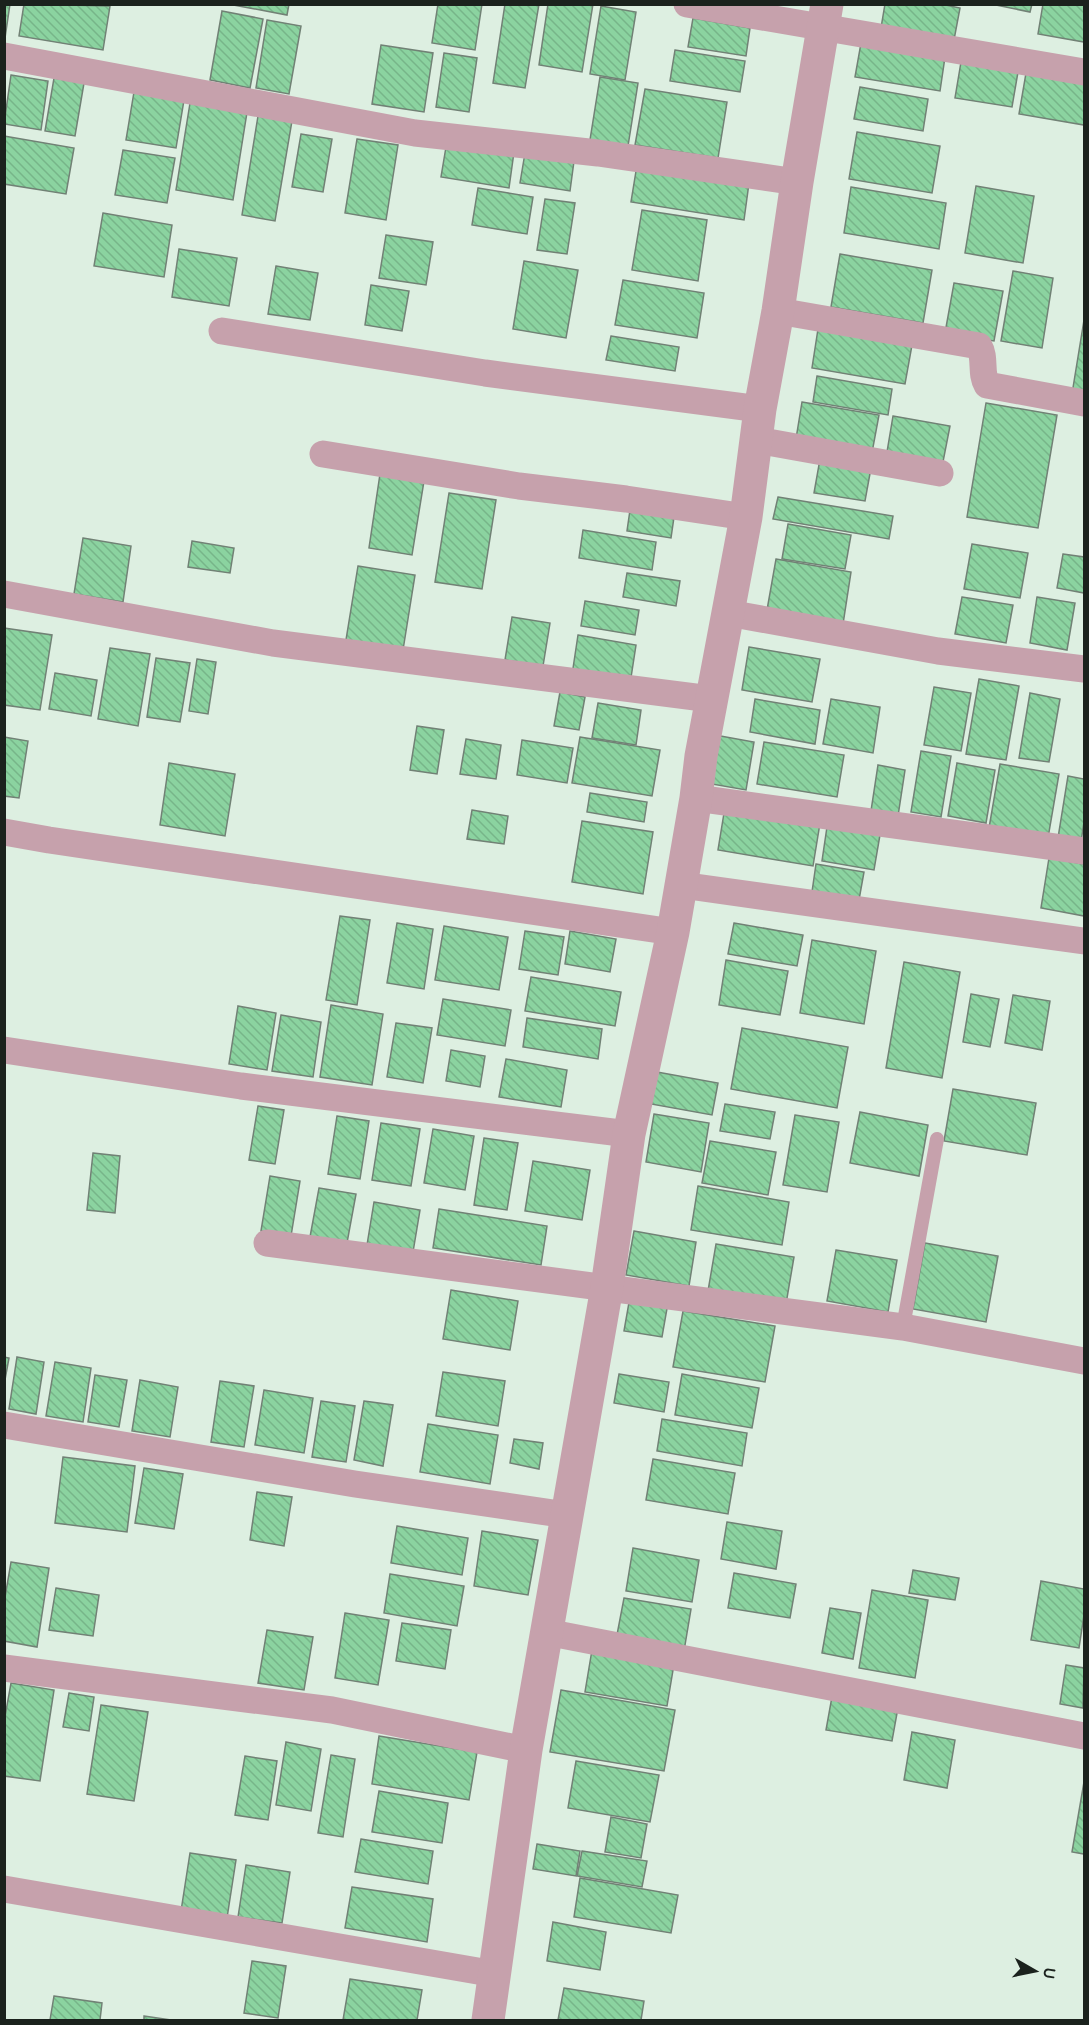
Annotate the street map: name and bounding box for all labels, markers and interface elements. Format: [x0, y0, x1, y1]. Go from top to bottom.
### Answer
north arrow [1005, 1941, 1065, 2001]
text: U [1039, 1966, 1061, 1980]

